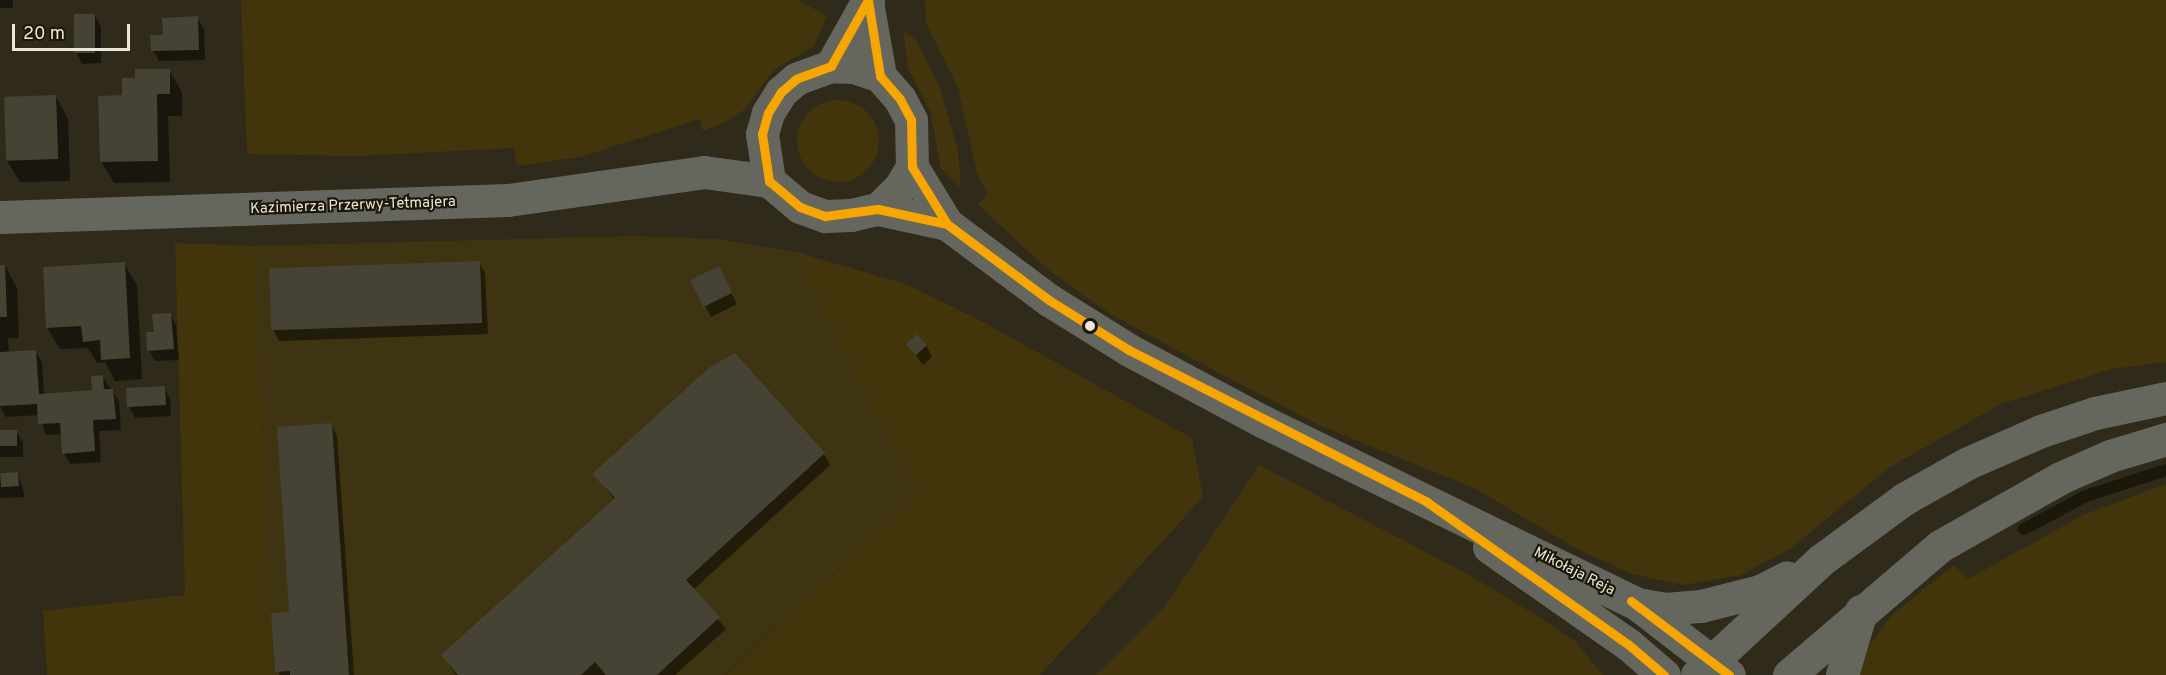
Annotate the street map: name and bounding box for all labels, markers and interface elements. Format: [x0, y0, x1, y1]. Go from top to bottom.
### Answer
scale bar [15, 12, 134, 50]
text: 20 m [23, 23, 65, 46]
street label: Kazimierza Przerwy-Tetmajera [250, 193, 456, 219]
unlabelled marker [1084, 320, 1096, 332]
street label: Mikołaja Reja [1530, 544, 1618, 600]

